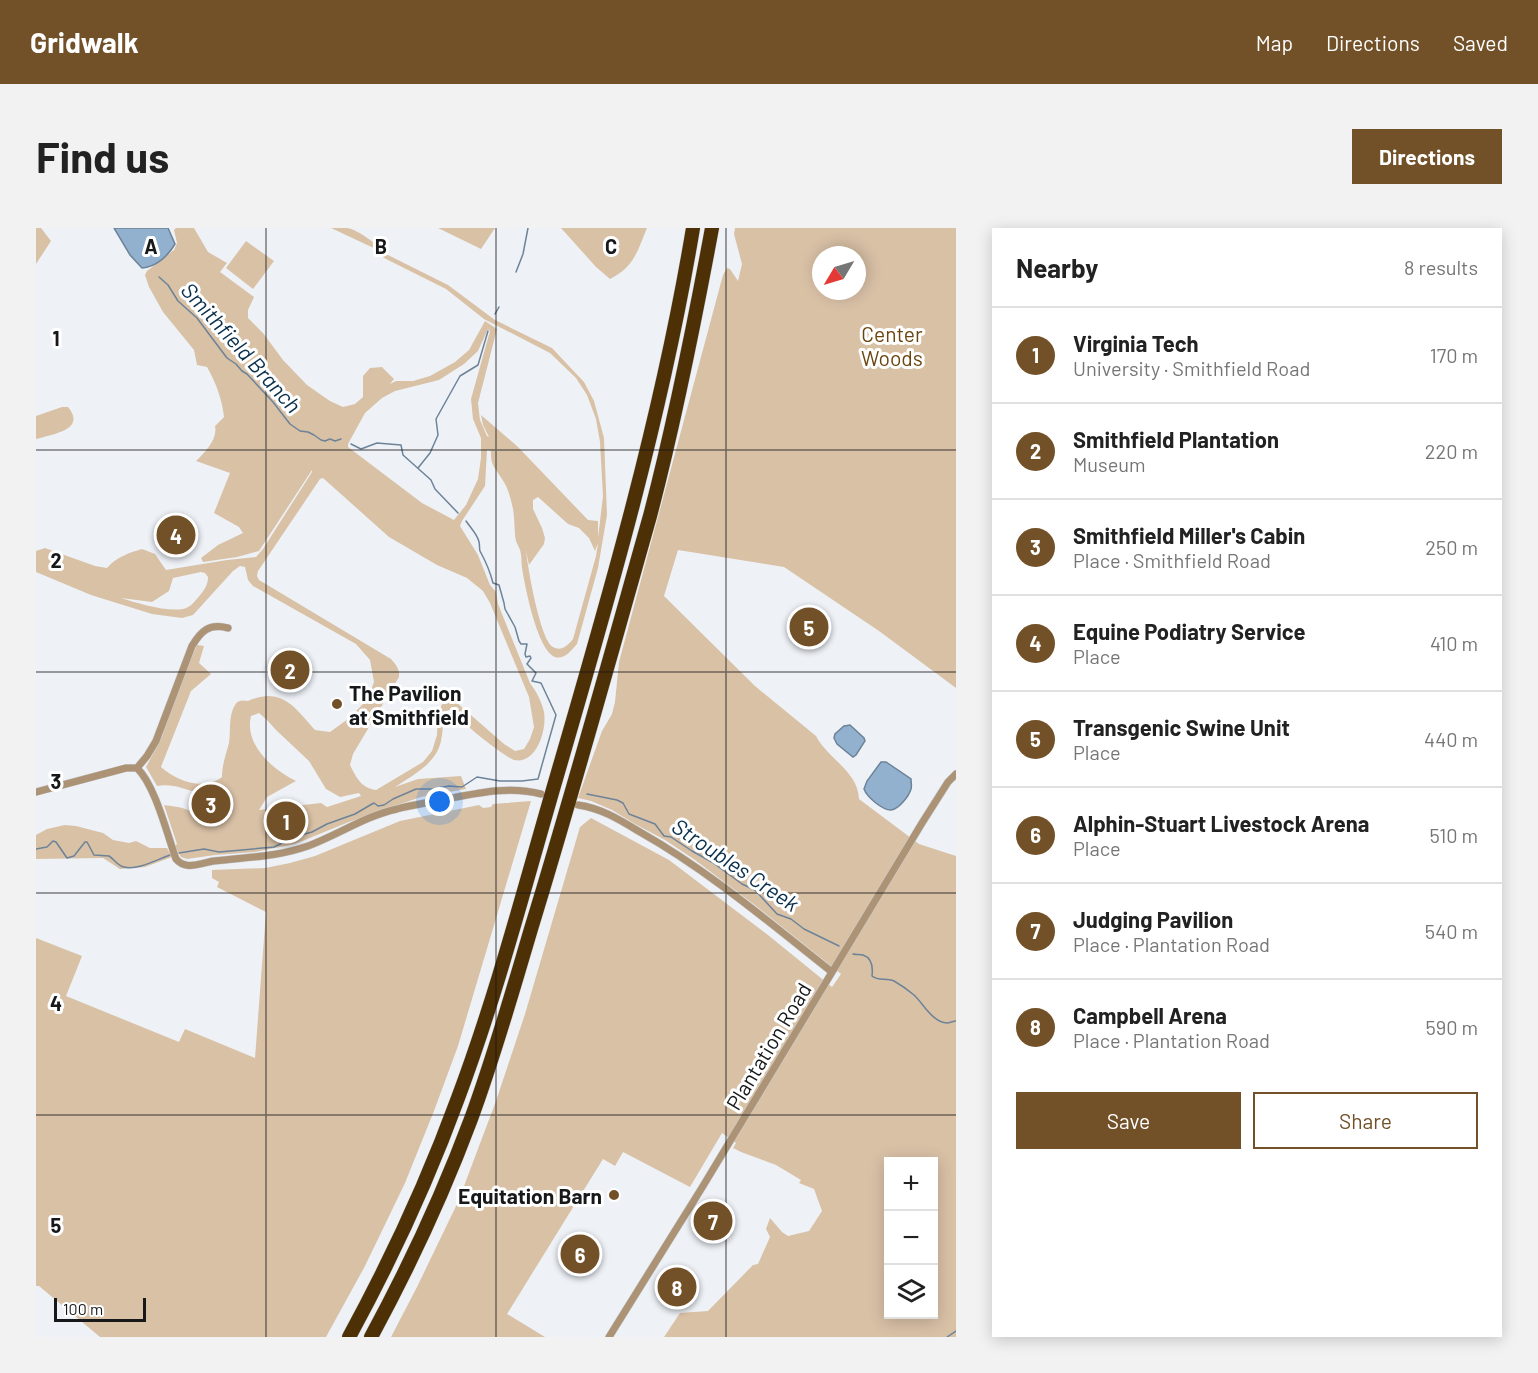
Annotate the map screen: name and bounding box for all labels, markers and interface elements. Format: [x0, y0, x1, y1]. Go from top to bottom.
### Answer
text: Gridwalk [30, 25, 139, 59]
text: Map [1256, 30, 1293, 55]
text: Directions [1326, 30, 1420, 55]
text: Saved [1453, 30, 1508, 55]
button: Directions [1352, 129, 1502, 184]
text: Find us [36, 131, 169, 181]
text: A [144, 234, 158, 258]
text: B [375, 234, 387, 258]
text: C [605, 234, 617, 258]
north arrow [812, 246, 866, 300]
text: Nearby [1016, 252, 1098, 283]
text: 8 results [1404, 255, 1478, 279]
water label: Smithfield Branch [177, 276, 307, 418]
park label: Center Woods [861, 321, 923, 370]
text: 1 [52, 326, 60, 350]
text: Virginia Tech [1073, 330, 1199, 356]
text: 1 [1032, 343, 1039, 367]
text: 170 m [1430, 343, 1478, 367]
text: University · Smithfield Road [1073, 356, 1310, 380]
text: Smithfield Plantation [1073, 426, 1279, 452]
text: 2 [1030, 439, 1041, 463]
text: 220 m [1425, 439, 1478, 463]
text: Museum [1073, 452, 1146, 476]
pin: 4 [156, 512, 196, 558]
text: Smithfield Miller's Cabin [1073, 522, 1305, 548]
text: 3 [1030, 535, 1041, 559]
text: 250 m [1425, 535, 1478, 559]
text: 2 [50, 548, 62, 572]
text: Place · Smithfield Road [1073, 548, 1271, 572]
pin: 5 [790, 604, 828, 650]
text: Equine Podiatry Service [1073, 618, 1306, 644]
text: 4 [1029, 631, 1042, 655]
text: 410 m [1430, 631, 1478, 655]
text: Place [1073, 644, 1121, 668]
pin: 2 [270, 648, 310, 692]
place label: The Pavilion at Smithfield [349, 680, 469, 729]
marker: The Pavilion at Smithfield [330, 697, 344, 711]
text: Transgenic Swine Unit [1073, 714, 1290, 740]
text: 5 [1030, 727, 1041, 751]
text: 440 m [1424, 727, 1478, 751]
text: Place [1073, 740, 1121, 764]
text: 3 [51, 769, 61, 793]
pin: 3 [192, 782, 231, 826]
your location [425, 787, 454, 816]
pin: 1 [266, 798, 306, 844]
text: Alphin-Stuart Livestock Arena [1073, 810, 1369, 836]
water label: Stroubles Creek [668, 812, 805, 916]
text: 6 [1030, 823, 1041, 847]
text: 510 m [1429, 823, 1478, 847]
text: Place [1073, 836, 1121, 860]
text: Judging Pavilion [1073, 906, 1233, 932]
text: 7 [1031, 919, 1040, 943]
text: 540 m [1425, 919, 1478, 943]
text: Place · Plantation Road [1073, 932, 1270, 956]
street label: Plantation Road [720, 978, 816, 1114]
text: 4 [50, 991, 62, 1015]
text: Campbell Arena [1073, 1002, 1227, 1028]
text: 8 [1030, 1015, 1041, 1039]
text: 590 m [1425, 1015, 1478, 1039]
text: Place · Plantation Road [1073, 1028, 1270, 1052]
button: Save [1016, 1092, 1241, 1149]
button: Share [1253, 1092, 1478, 1149]
map controls [884, 1157, 938, 1319]
button: + [884, 1157, 938, 1211]
place label: Equitation Barn [458, 1183, 602, 1208]
marker: Equitation Barn [607, 1188, 621, 1202]
pin: 7 [694, 1198, 732, 1244]
button: − [884, 1211, 938, 1265]
text: 5 [51, 1213, 62, 1237]
pin: 6 [560, 1232, 600, 1276]
pin: 8 [658, 1264, 696, 1310]
button: layers [884, 1265, 938, 1319]
scale bar [54, 1295, 146, 1322]
text: 100 m [63, 1299, 103, 1318]

